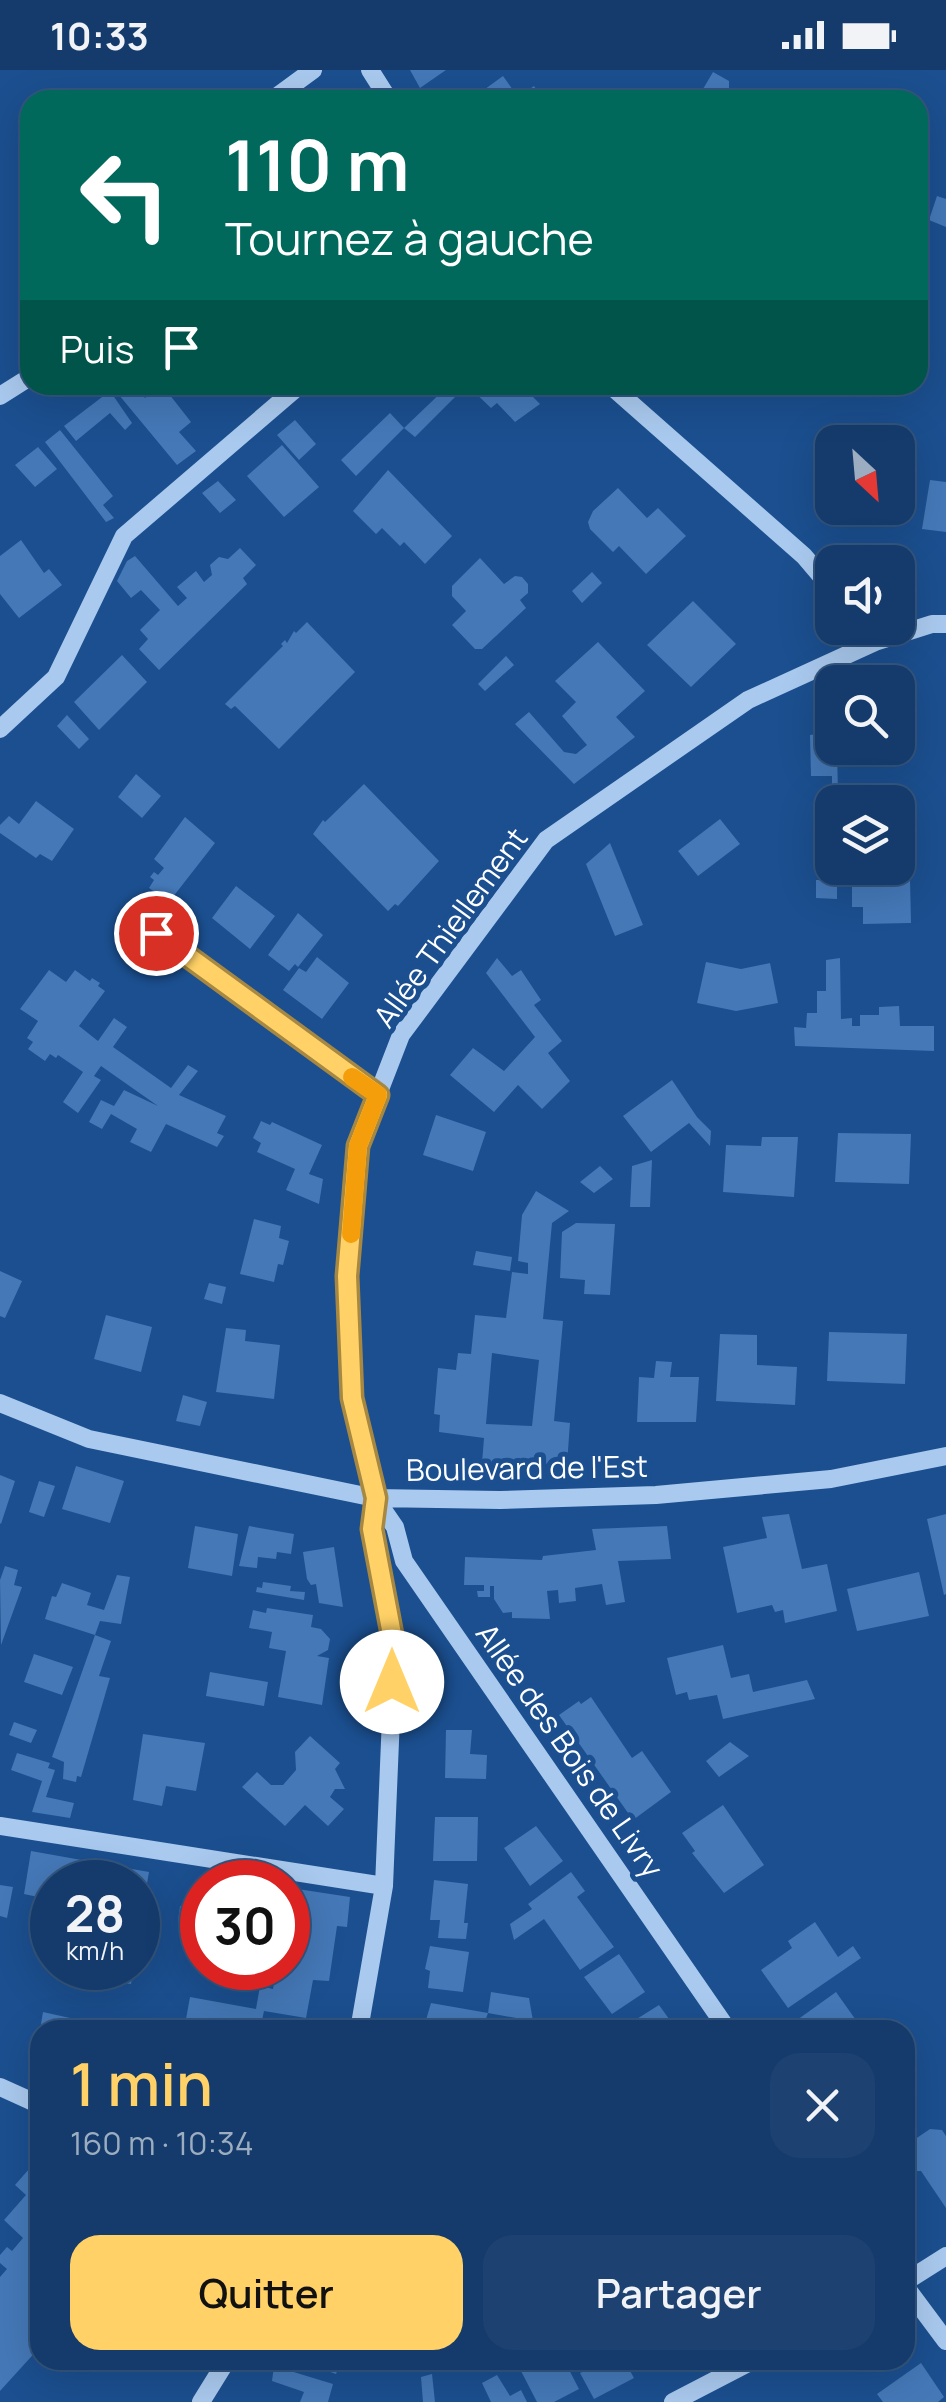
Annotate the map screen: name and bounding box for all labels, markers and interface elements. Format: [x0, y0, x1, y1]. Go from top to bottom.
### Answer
text: 10:33 [50, 9, 149, 61]
text: 110 m [225, 116, 409, 212]
icon: left [60, 130, 190, 260]
text: Tournez à gauche [225, 207, 594, 269]
icon: arrive [154, 320, 209, 375]
text: Puis [60, 322, 134, 374]
north arrow [815, 425, 915, 525]
map controls [815, 425, 915, 885]
button: sound [815, 545, 915, 645]
button: search [815, 665, 915, 765]
button: layers [815, 785, 915, 885]
street label: Allée Thiellement [363, 819, 536, 1035]
pin [114, 891, 199, 976]
icon: arrive [129, 906, 184, 961]
street label: Boulevard de l'Est [406, 1445, 648, 1490]
street label: Allée des Bois de Livry [467, 1615, 674, 1885]
position arrow [340, 1630, 444, 1734]
speed limit sign: 30 [180, 1860, 310, 1990]
text: 28 [65, 1879, 125, 1947]
text: km/h [66, 1933, 124, 1968]
text: 1 min [70, 2042, 213, 2124]
button: close [770, 2053, 875, 2158]
text: 160 m · 10:34 [70, 2121, 254, 2165]
button: Quitter [70, 2235, 463, 2350]
button: Partager [483, 2235, 875, 2350]

